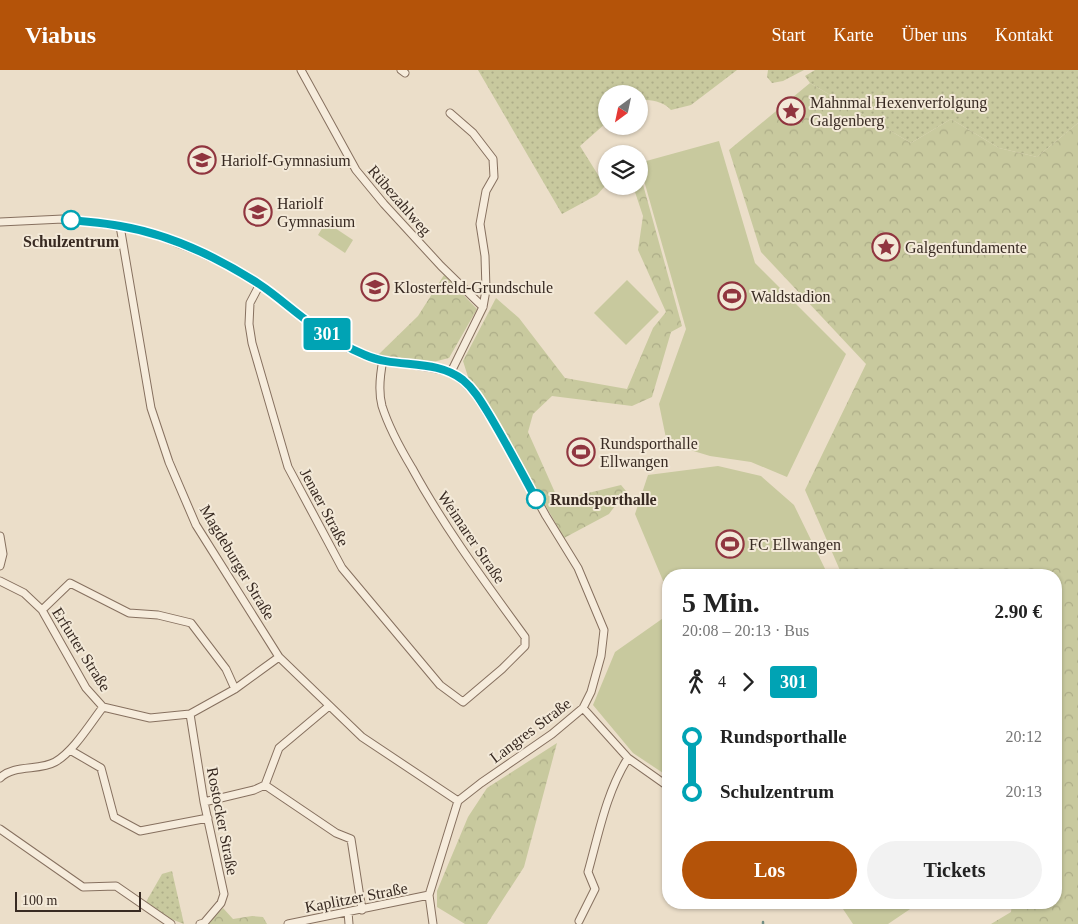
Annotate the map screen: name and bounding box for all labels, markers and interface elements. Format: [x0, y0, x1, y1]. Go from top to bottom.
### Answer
text: Viabus [25, 22, 96, 48]
text: Start [772, 25, 806, 45]
text: Karte [834, 25, 874, 45]
text: Über uns [902, 25, 967, 45]
text: Kontakt [995, 25, 1053, 45]
north arrow [598, 85, 648, 135]
map controls [598, 85, 648, 195]
place label: Mahnmal Hexenverfolgung Galgenberg [810, 94, 987, 130]
place icon: Mahnmal Hexenverfolgung Galgenberg [776, 96, 806, 126]
school or university icon: Hariolf-Gymnasium [187, 145, 217, 175]
button: layers [598, 145, 648, 195]
place label: Hariolf-Gymnasium [221, 152, 351, 170]
street label: Rübezahlweg [364, 162, 435, 239]
place label: Hariolf Gymnasium [277, 195, 356, 231]
school or university icon: Hariolf Gymnasium [243, 197, 273, 227]
marker: Schulzentrum [61, 210, 81, 230]
place icon: Galgenfundamente [871, 232, 901, 262]
place label: Schulzentrum [23, 233, 120, 250]
place label: Galgenfundamente [905, 239, 1027, 257]
school or university icon: Klosterfeld-Grundschule [360, 272, 390, 302]
place label: Klosterfeld-Grundschule [394, 279, 553, 296]
sports icon: Waldstadion [717, 281, 747, 311]
place label: Waldstadion [751, 288, 831, 305]
line badge: 301 [298, 318, 356, 350]
text: 301 [314, 324, 341, 344]
place label: Rundsporthalle Ellwangen [600, 435, 698, 471]
sports icon: Rundsporthalle Ellwangen [566, 437, 596, 467]
street label: Jenaer Straße [297, 465, 352, 549]
street label: Weimarer Straße [434, 488, 509, 587]
marker: Rundsporthalle [526, 489, 546, 509]
place label: Rundsporthalle [550, 491, 657, 509]
street label: Magdeburger Straße [196, 502, 279, 623]
sports icon: FC Ellwangen [715, 529, 745, 559]
place label: FC Ellwangen [749, 536, 841, 554]
text: 5 Min. [682, 587, 760, 618]
text: 2.90 € [995, 601, 1042, 622]
street label: Erfurter Straße [49, 604, 114, 694]
text: 20:08 – 20:13 · Bus [682, 622, 809, 639]
icon: walk [682, 668, 710, 696]
icon: forward [734, 668, 762, 696]
text: 301 [780, 672, 807, 692]
text: 4 [718, 673, 726, 690]
street label: Langres Straße [487, 695, 575, 767]
text: Rundsporthalle [720, 726, 847, 747]
text: 20:12 [1006, 728, 1042, 745]
street label: Rostocker Straße [204, 766, 241, 877]
text: Schulzentrum [720, 781, 834, 802]
text: 20:13 [1006, 783, 1042, 800]
button: Los [682, 841, 857, 899]
button: Tickets [867, 841, 1042, 899]
street label: Kaplitzer Straße [303, 879, 409, 917]
scale bar [15, 889, 141, 912]
text: 100 m [22, 893, 57, 908]

